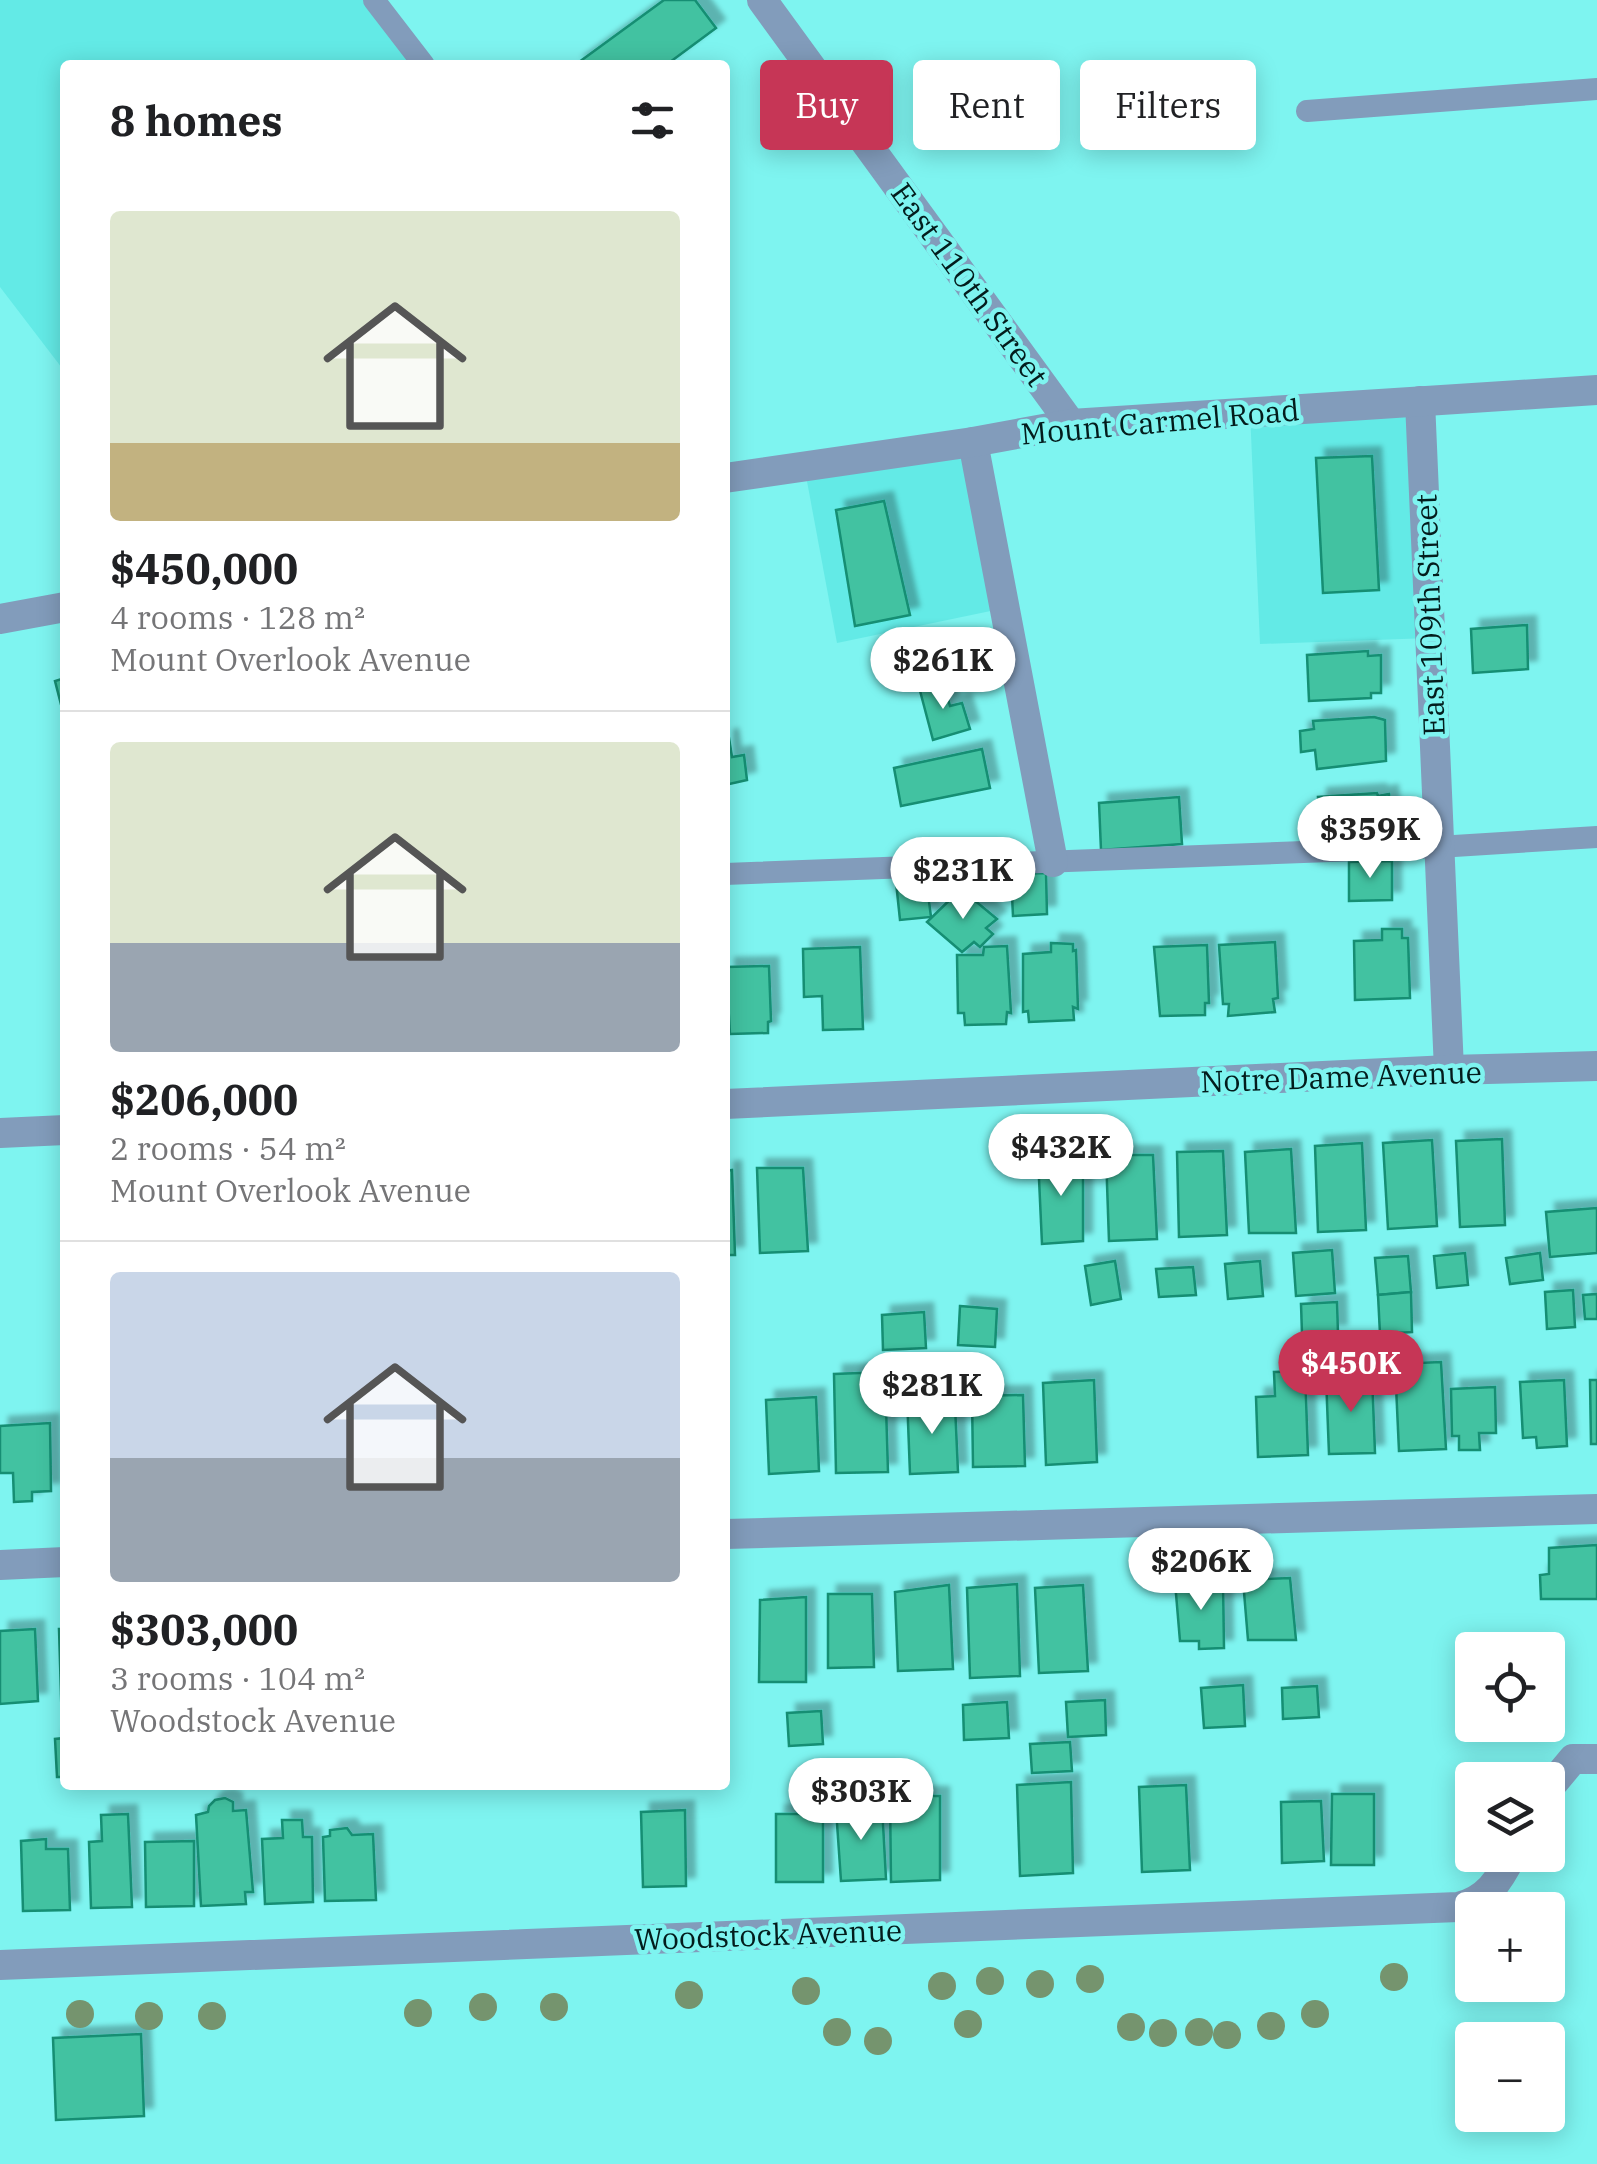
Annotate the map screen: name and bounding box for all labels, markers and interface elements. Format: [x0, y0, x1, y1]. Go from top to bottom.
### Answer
chip: Buy [760, 60, 893, 150]
chip: Rent [913, 60, 1060, 150]
chip: Filters [1080, 60, 1256, 150]
text: 8 homes [110, 93, 283, 148]
icon: filters [625, 93, 680, 148]
street label: East 110th Street [883, 175, 1057, 393]
icon: home [305, 276, 485, 456]
street label: Mount Carmel Road [1019, 389, 1301, 453]
street label: East 109th Street [1405, 493, 1453, 737]
text: $450,000 [110, 541, 298, 596]
text: 4 rooms · 128 m² [110, 596, 365, 638]
pin: $261K [873, 627, 1013, 712]
text: Mount Overlook Avenue [110, 638, 471, 680]
text: $261K [892, 638, 994, 680]
pin: $359K [1300, 796, 1440, 881]
icon: home [305, 807, 485, 987]
text: $359K [1319, 807, 1421, 849]
pin: $231K [893, 837, 1033, 922]
text: $231K [912, 848, 1014, 890]
street label: Notre Dame Avenue [1200, 1052, 1482, 1100]
text: $206,000 [110, 1072, 298, 1127]
pin: $432K [991, 1114, 1131, 1199]
text: $432K [1010, 1125, 1112, 1167]
text: 2 rooms · 54 m² [110, 1127, 346, 1169]
text: Mount Overlook Avenue [110, 1169, 471, 1211]
pin: $450K [1281, 1330, 1421, 1415]
icon: home [305, 1337, 485, 1517]
text: $450K [1300, 1341, 1402, 1383]
pin: $281K [862, 1352, 1002, 1437]
text: $281K [881, 1363, 983, 1405]
pin: $206K [1131, 1528, 1271, 1613]
text: $206K [1150, 1539, 1252, 1581]
text: $303,000 [110, 1602, 298, 1657]
map controls [1455, 1632, 1565, 2132]
button: locate [1455, 1632, 1565, 1742]
text: 3 rooms · 104 m² [110, 1657, 365, 1699]
text: Woodstock Avenue [110, 1699, 396, 1741]
pin: $303K [791, 1758, 931, 1843]
button: layers [1455, 1762, 1565, 1872]
text: $303K [810, 1769, 912, 1811]
button: + [1455, 1892, 1565, 2002]
street label: Woodstock Avenue [633, 1910, 903, 1958]
button: − [1455, 2022, 1565, 2132]

